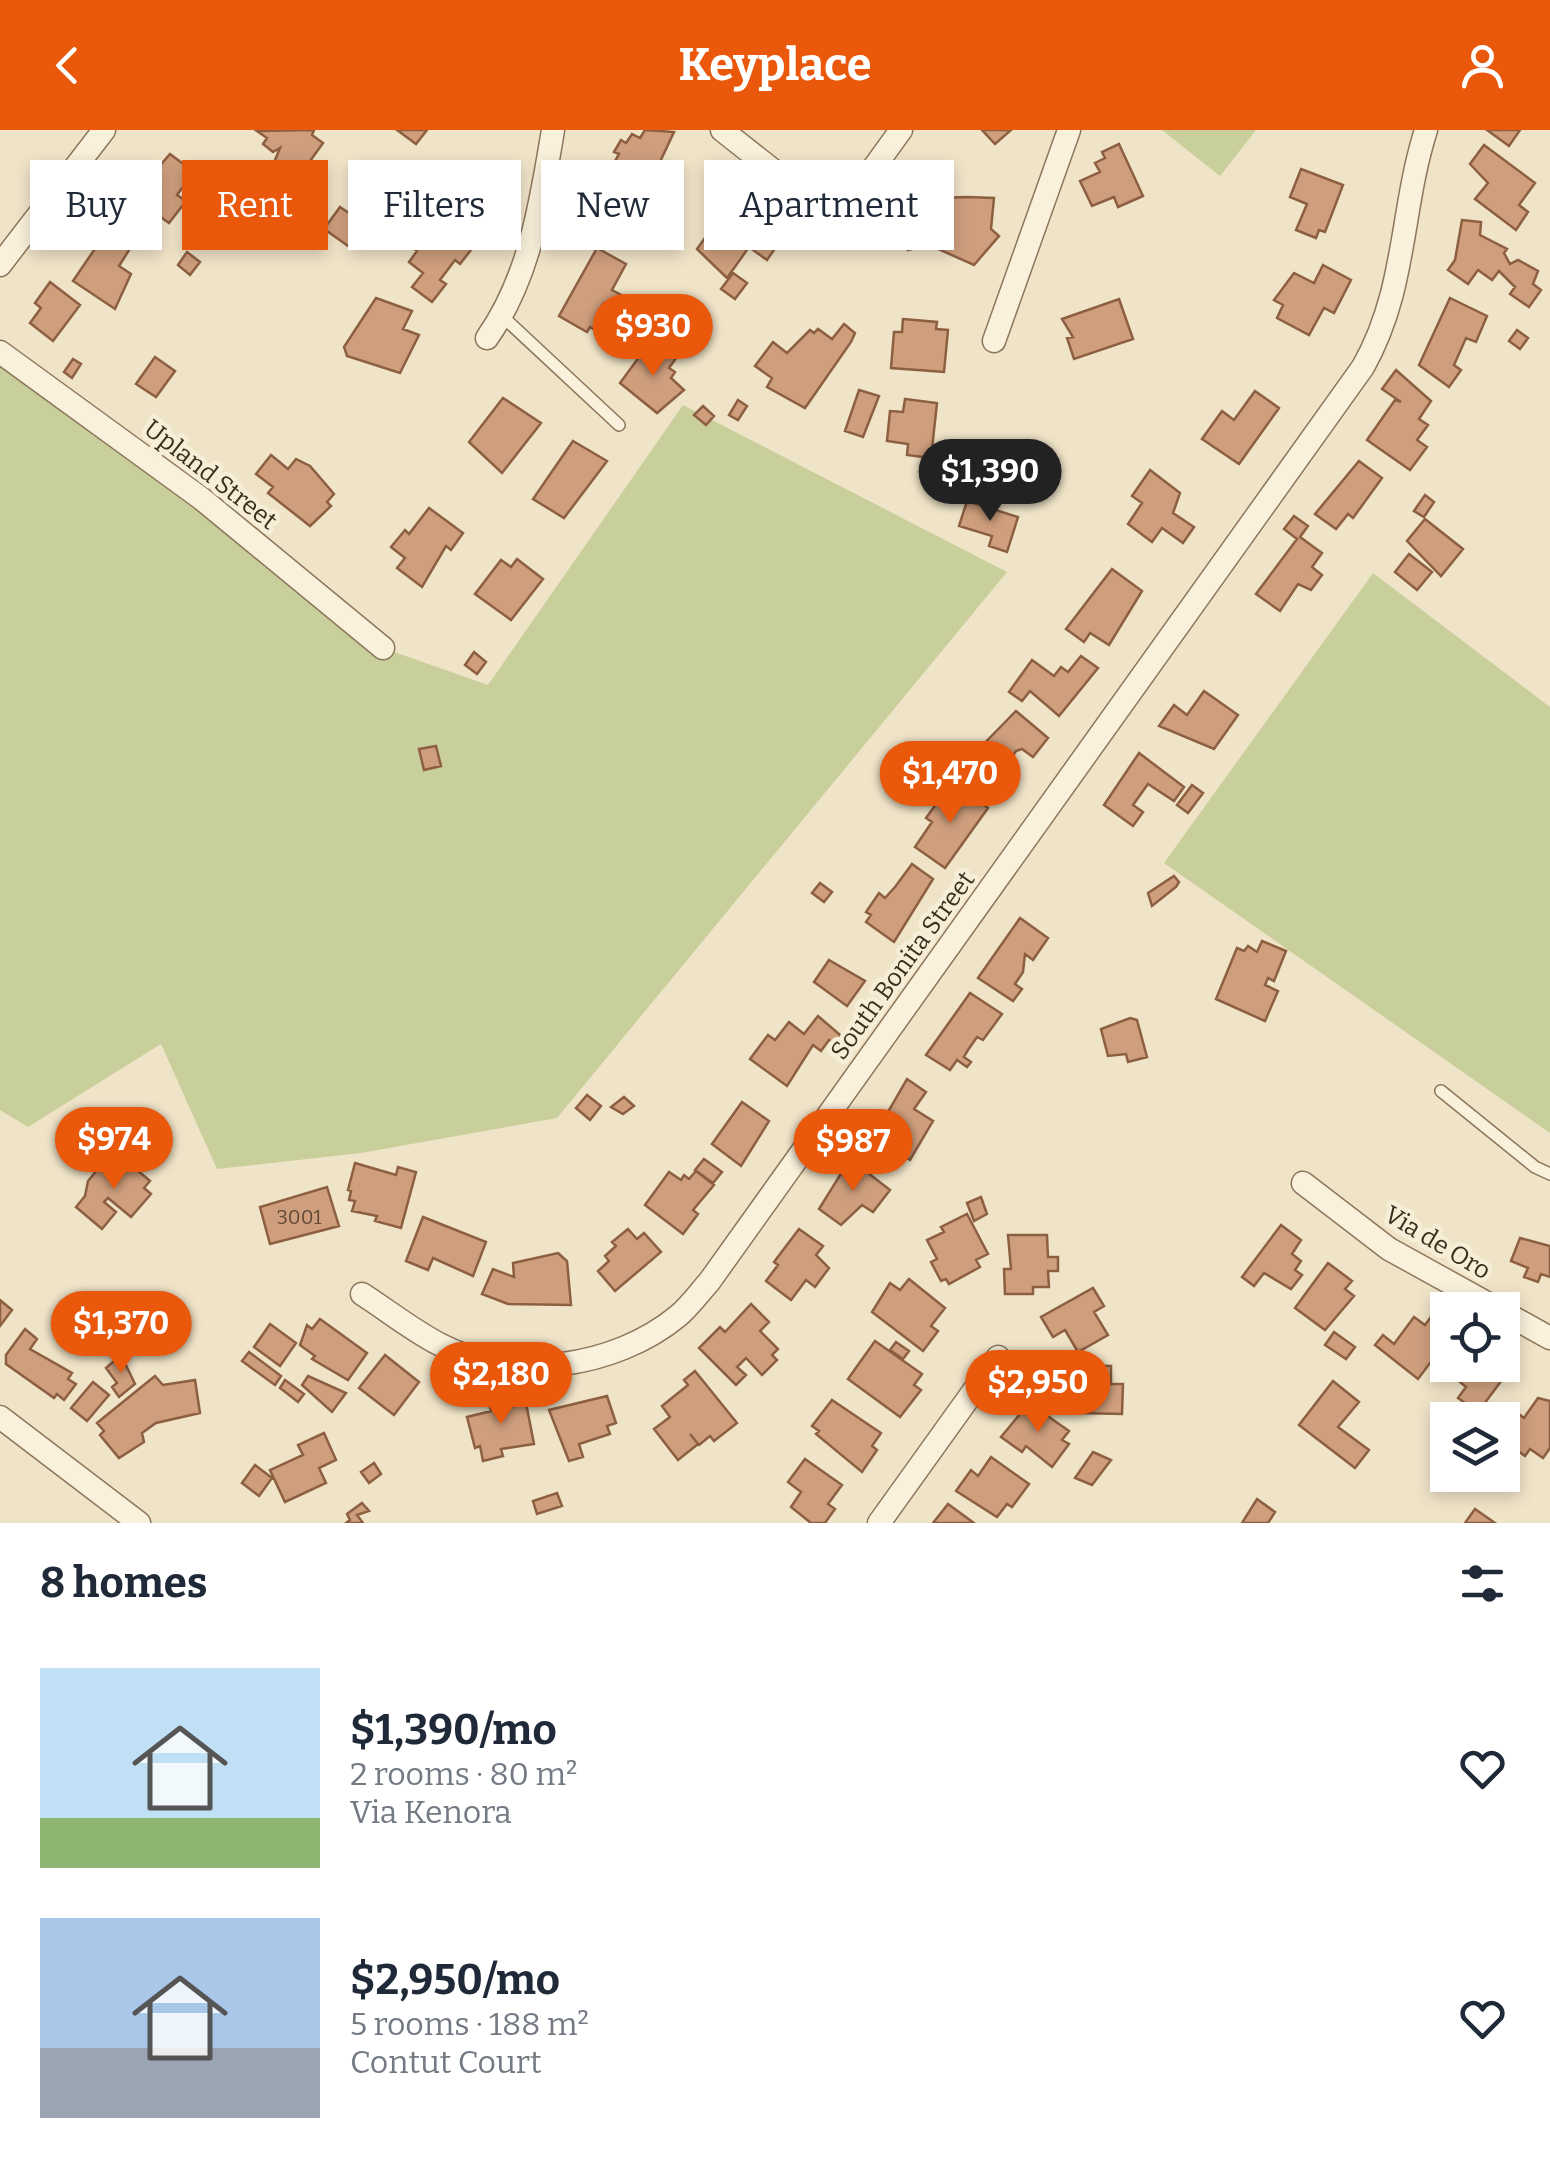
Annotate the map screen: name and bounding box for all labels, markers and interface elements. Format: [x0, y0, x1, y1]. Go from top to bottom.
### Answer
icon: back [40, 38, 95, 93]
text: Keyplace [678, 38, 872, 92]
icon: person [1455, 38, 1510, 93]
chip: Buy [30, 160, 162, 250]
chip: Rent [182, 160, 328, 250]
chip: Filters [348, 160, 521, 250]
chip: New [541, 160, 684, 250]
chip: Apartment [704, 160, 954, 250]
pin: $930 [594, 294, 712, 379]
text: $930 [615, 307, 691, 345]
street label: Upland Street [138, 414, 283, 536]
pin: $1,390 [909, 439, 1071, 524]
text: $1,390 [941, 452, 1039, 490]
pin: $1,470 [869, 741, 1031, 826]
text: $1,470 [902, 754, 998, 792]
street label: South Bonita Street [824, 866, 981, 1066]
pin: $974 [55, 1107, 173, 1192]
pin: $987 [794, 1109, 912, 1194]
text: $974 [77, 1120, 151, 1158]
text: $987 [816, 1122, 890, 1160]
street label: Via de Oro [1379, 1199, 1496, 1286]
house number: 3001 [276, 1205, 322, 1229]
pin: $1,370 [40, 1291, 202, 1376]
map controls [1430, 1292, 1520, 1492]
button: locate [1430, 1292, 1520, 1382]
text: $1,370 [73, 1304, 169, 1342]
pin: $2,180 [420, 1342, 582, 1427]
pin: $2,950 [957, 1350, 1119, 1435]
text: $2,180 [452, 1355, 550, 1393]
text: $2,950 [987, 1363, 1089, 1401]
button: layers [1430, 1402, 1520, 1492]
icon: filters [1455, 1556, 1510, 1611]
text: 8 homes [40, 1558, 208, 1608]
text: $1,390/mo [350, 1705, 557, 1755]
icon: home [120, 1708, 240, 1828]
icon: heart [1455, 1741, 1510, 1796]
text: 2 rooms · 80 m² [350, 1755, 577, 1793]
text: Via Kenora [350, 1793, 512, 1831]
text: $2,950/mo [350, 1955, 560, 2005]
icon: home [120, 1958, 240, 2078]
icon: heart [1455, 1991, 1510, 2046]
text: 5 rooms · 188 m² [350, 2005, 589, 2043]
text: Contut Court [350, 2043, 542, 2081]

